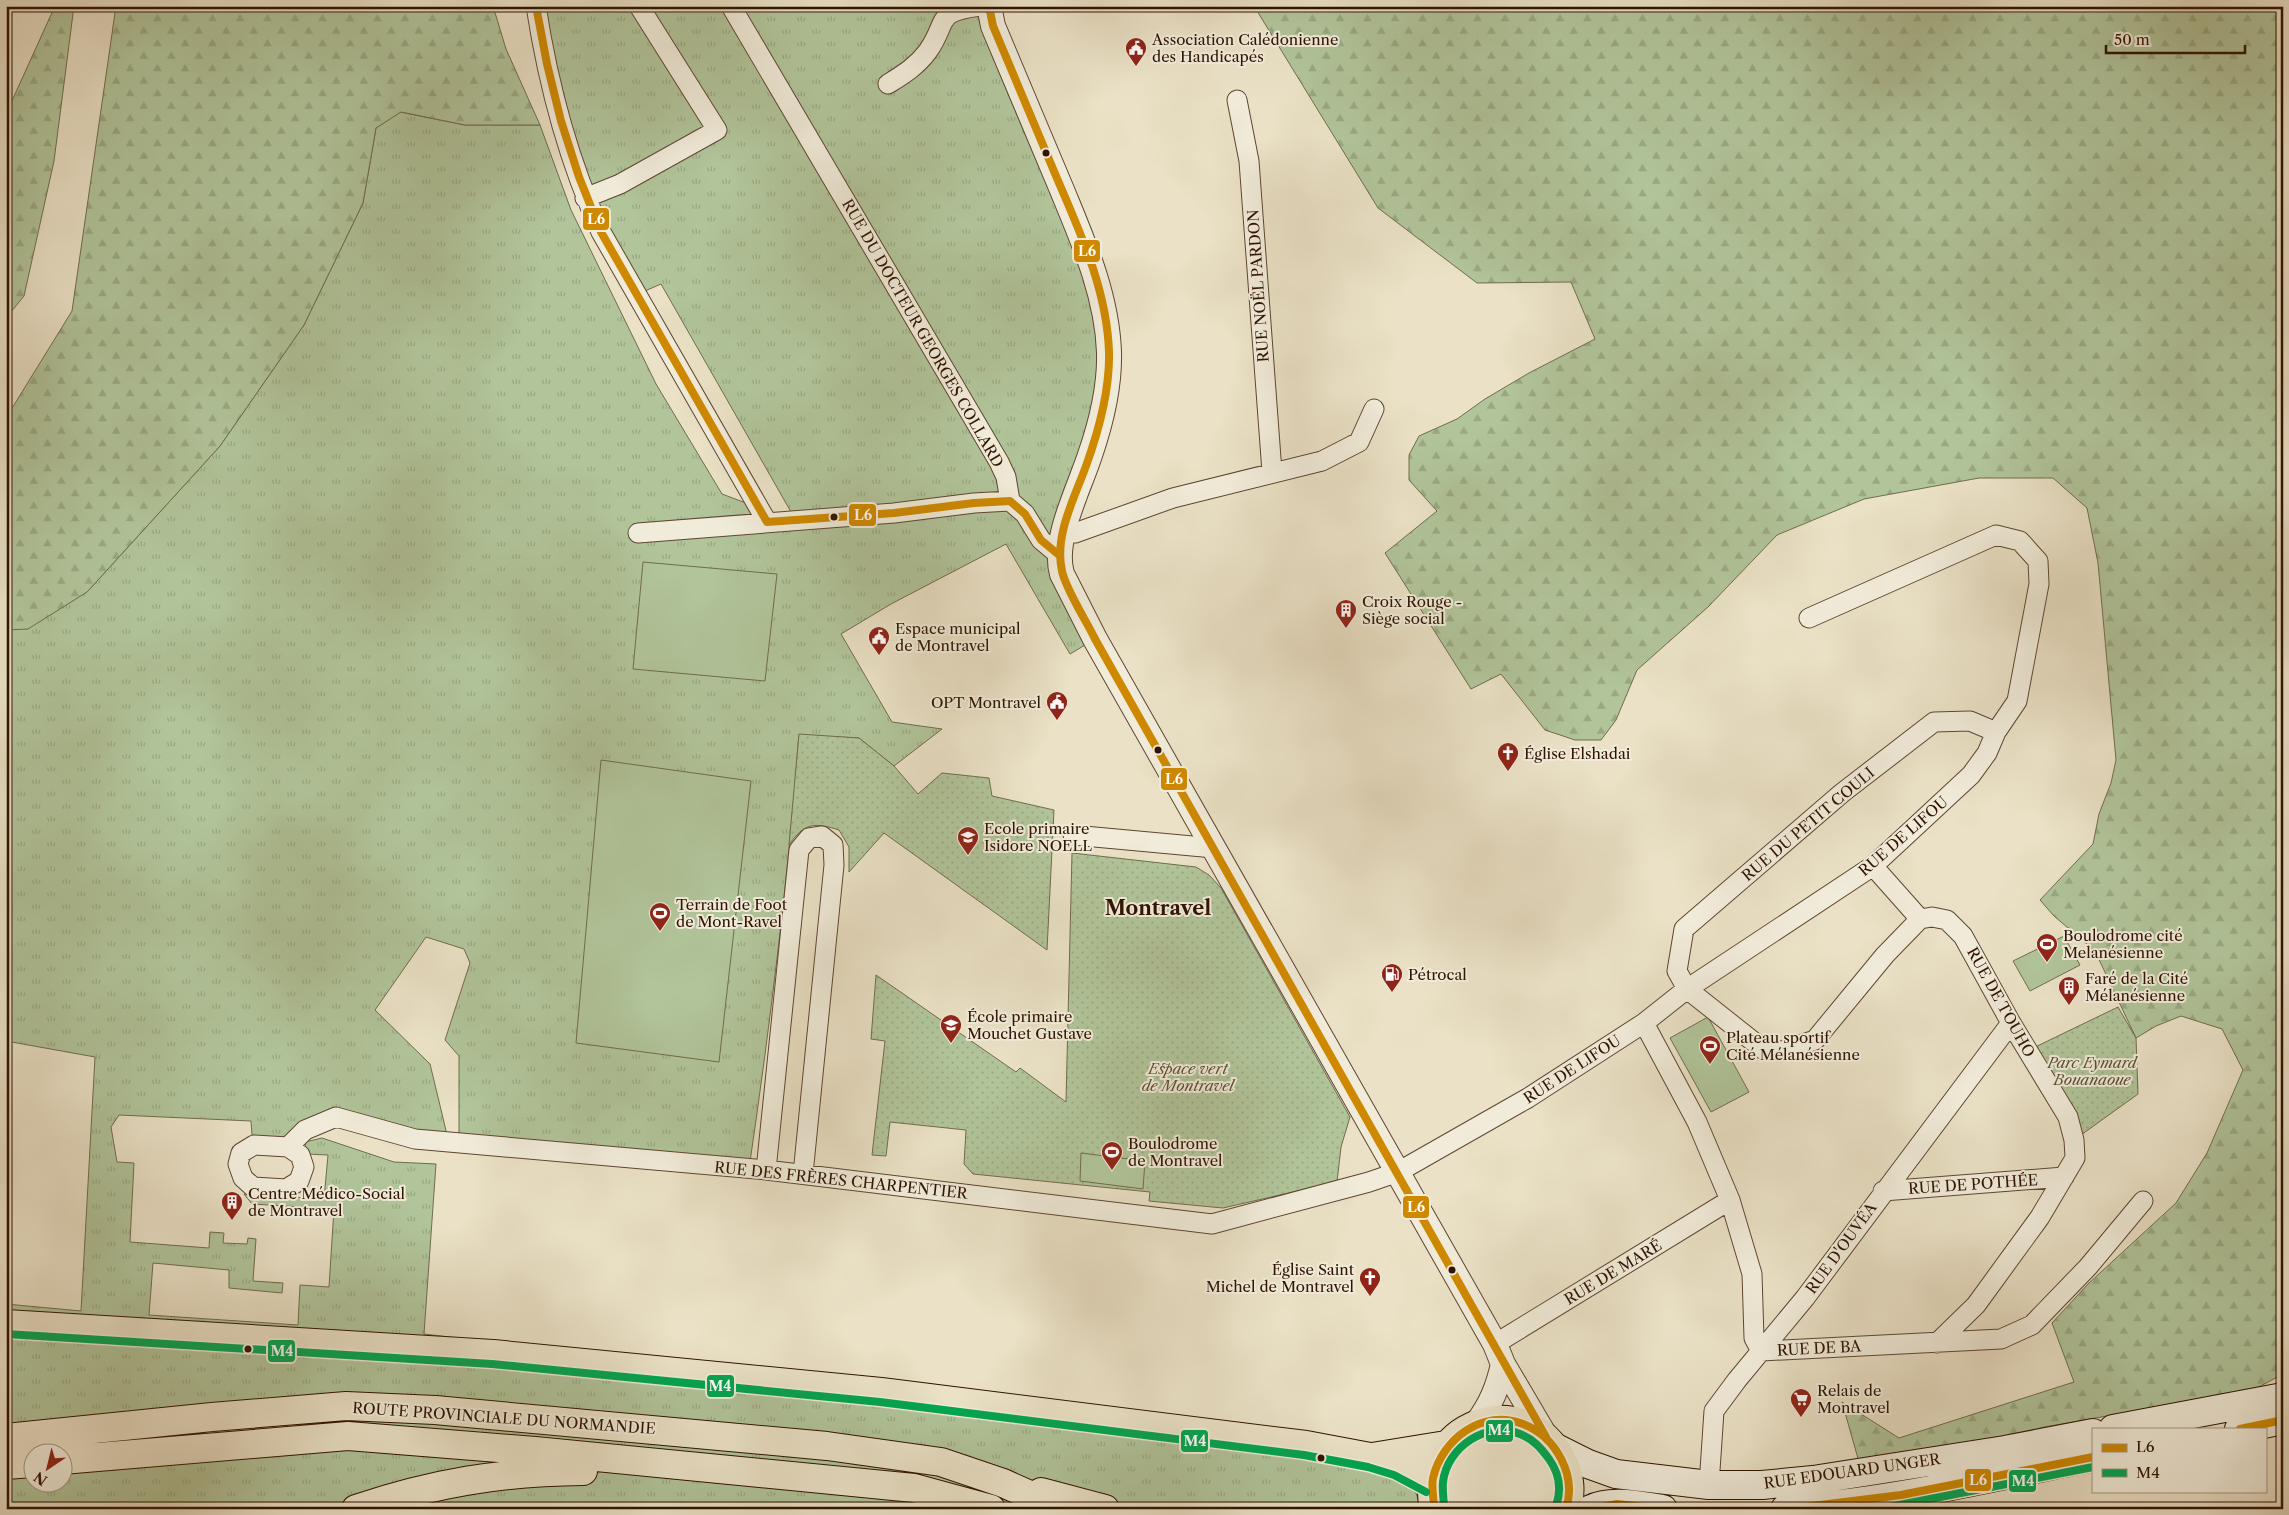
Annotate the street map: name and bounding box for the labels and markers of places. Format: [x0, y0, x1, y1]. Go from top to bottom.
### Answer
place label: Association Calédonienne des Handicapés [1151, 30, 1338, 66]
public building icon: Association Calédonienne des Handicapés [1124, 36, 1148, 67]
unlabelled marker [1041, 148, 1051, 158]
unlabelled marker [829, 512, 839, 522]
place label: Croix Rouge - Siège social [1362, 592, 1462, 628]
building icon: Croix Rouge - Siège social [1334, 598, 1358, 629]
place label: Espace municipal de Montravel [895, 619, 1021, 655]
public building icon: Espace municipal de Montravel [867, 625, 891, 656]
public building icon: OPT Montravel [1045, 690, 1069, 721]
place label: OPT Montravel [931, 693, 1042, 712]
church icon: Église Elshadai [1496, 741, 1520, 772]
place label: Église Elshadai [1524, 744, 1631, 763]
unlabelled marker [1153, 745, 1163, 755]
place label: Ecole primaire Isidore NOELL [984, 819, 1092, 855]
school or university icon: Ecole primaire Isidore NOELL [956, 825, 980, 856]
place label: Terrain de Foot de Mont-Ravel [676, 895, 788, 931]
sports icon: Terrain de Foot de Mont-Ravel [648, 901, 672, 932]
place label: Boulodrome cité Melanésienne [2063, 926, 2183, 962]
sports icon: Boulodrome cité Melanésienne [2035, 932, 2059, 963]
fuel station icon: Pétrocal [1380, 962, 1404, 993]
place label: Pétrocal [1408, 965, 1467, 984]
place label: Faré de la Cité Mélanésienne [2085, 969, 2188, 1005]
building icon: Faré de la Cité Mélanésienne [2057, 975, 2081, 1006]
place label: École primaire Mouchet Gustave [967, 1007, 1092, 1043]
school or university icon: École primaire Mouchet Gustave [939, 1013, 963, 1044]
place label: Plateau sportif Cité Mélanésienne [1726, 1028, 1860, 1064]
sports icon: Plateau sportif Cité Mélanésienne [1698, 1034, 1722, 1065]
place label: Boulodrome de Montravel [1128, 1134, 1223, 1170]
sports icon: Boulodrome de Montravel [1100, 1140, 1124, 1171]
place label: Centre Médico-Social de Montravel [248, 1184, 406, 1220]
building icon: Centre Médico-Social de Montravel [220, 1190, 244, 1221]
place label: Église Saint Michel de Montravel [1206, 1260, 1355, 1296]
unlabelled marker [1447, 1265, 1457, 1275]
church icon: Église Saint Michel de Montravel [1358, 1266, 1382, 1297]
unlabelled marker [243, 1344, 253, 1354]
place label: Relais de Montravel [1817, 1381, 1891, 1417]
supermarket icon: Relais de Montravel [1789, 1387, 1813, 1418]
unlabelled marker [1316, 1453, 1326, 1463]

